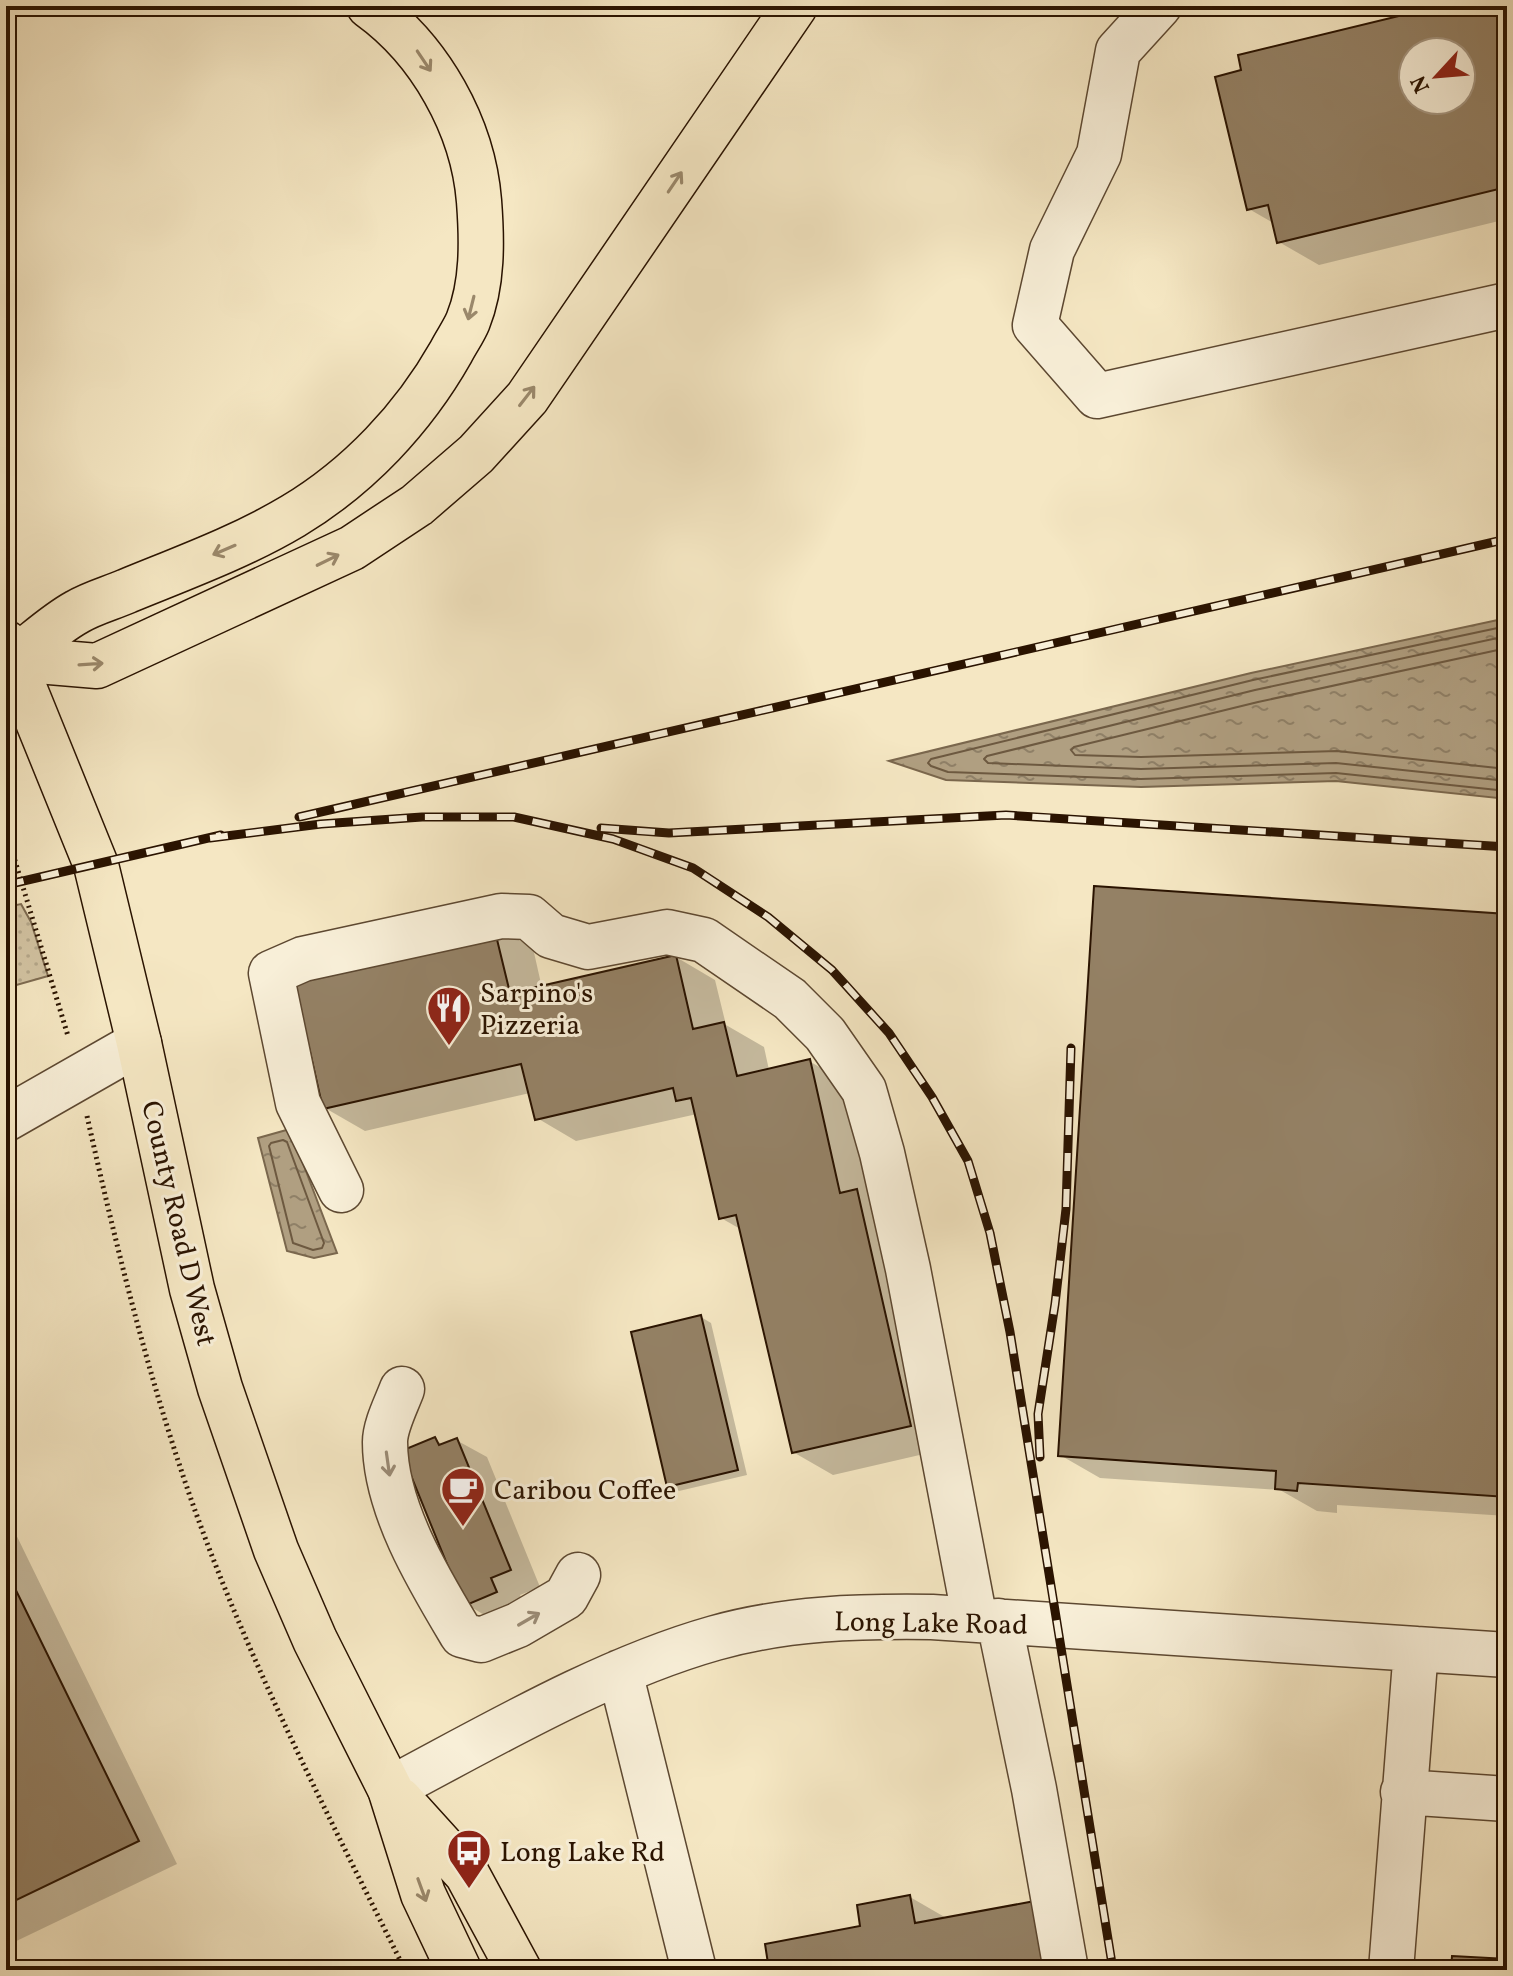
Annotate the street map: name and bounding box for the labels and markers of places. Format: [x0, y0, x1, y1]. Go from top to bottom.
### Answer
place label: Sarpino's Pizzeria [480, 975, 593, 1046]
restaurant icon: Sarpino's Pizzeria [425, 984, 473, 1047]
cafe icon: Caribou Coffee [439, 1465, 487, 1528]
place label: Caribou Coffee [494, 1472, 676, 1511]
bus stop icon: Long Lake Rd [445, 1827, 493, 1890]
place label: Long Lake Rd [500, 1834, 665, 1873]

